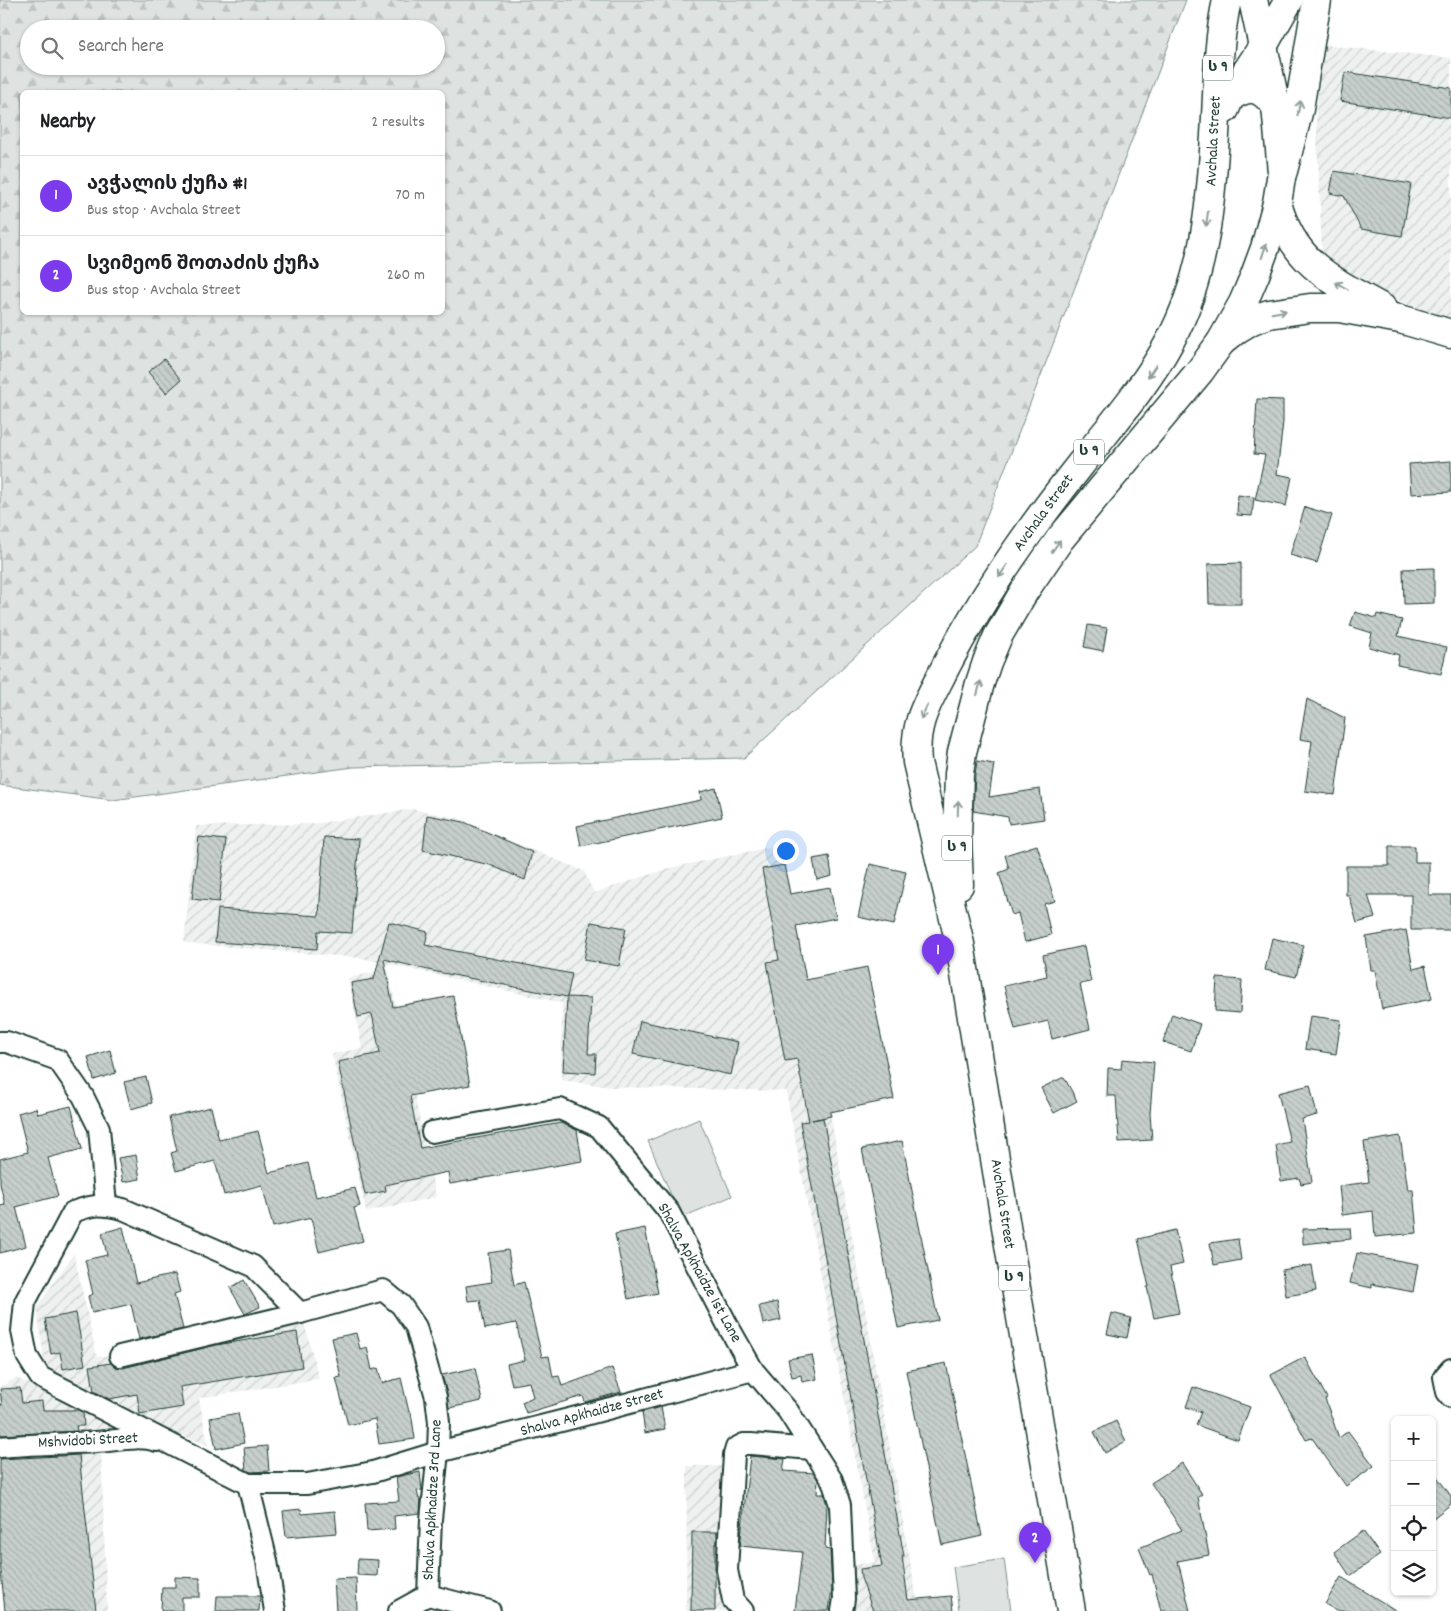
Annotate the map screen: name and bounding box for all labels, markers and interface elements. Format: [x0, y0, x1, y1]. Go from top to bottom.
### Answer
search box [20, 20, 445, 75]
icon: search [38, 34, 66, 62]
text: Search here [78, 34, 164, 61]
road number: ს 9 [1203, 56, 1233, 80]
street label: Avchala Street [1200, 95, 1228, 187]
one-way arrow [1295, 101, 1304, 117]
text: Nearby [40, 108, 95, 138]
text: 2 results [371, 111, 425, 134]
text: ავჭალის ქუჩა #1 [87, 172, 248, 199]
text: 1 [54, 184, 58, 207]
text: 70 m [395, 184, 425, 207]
text: Bus stop · Avchala Street [87, 199, 241, 222]
one-way arrow [1202, 211, 1212, 227]
one-way arrow [1259, 243, 1269, 259]
text: სვიმეონ შოთაძის ქუჩა [87, 252, 320, 279]
text: 2 [53, 264, 60, 287]
text: 260 m [387, 264, 425, 287]
text: Bus stop · Avchala Street [87, 279, 241, 302]
one-way arrow [1336, 281, 1350, 291]
one-way arrow [1271, 307, 1287, 317]
one-way arrow [1147, 363, 1157, 377]
road number: ს 9 [1074, 440, 1104, 464]
street label: Avchala Street [1008, 470, 1080, 556]
one-way arrow [1051, 539, 1061, 553]
one-way arrow [997, 563, 1007, 577]
one-way arrow [975, 680, 984, 696]
one-way arrow [918, 704, 928, 719]
one-way arrow [953, 800, 963, 816]
road number: ს 9 [942, 836, 972, 860]
your location [773, 838, 799, 864]
pin: 1 [922, 934, 954, 975]
street label: Avchala Street [984, 1157, 1020, 1251]
street label: Shalva Apkhaidze 1st Lane [651, 1199, 747, 1347]
road number: ს 9 [999, 1266, 1029, 1290]
street label: Shalva Apkhaidze Street [518, 1383, 666, 1443]
map controls [1391, 1416, 1436, 1596]
button: + [1391, 1416, 1436, 1461]
street label: Shalva Apkhaidze 3rd Lane [417, 1419, 449, 1581]
street label: Mshvidobi Street [37, 1427, 139, 1455]
button: − [1391, 1461, 1436, 1506]
button: locate [1391, 1506, 1436, 1551]
pin: 2 [1019, 1522, 1051, 1563]
button: layers [1391, 1551, 1436, 1596]

